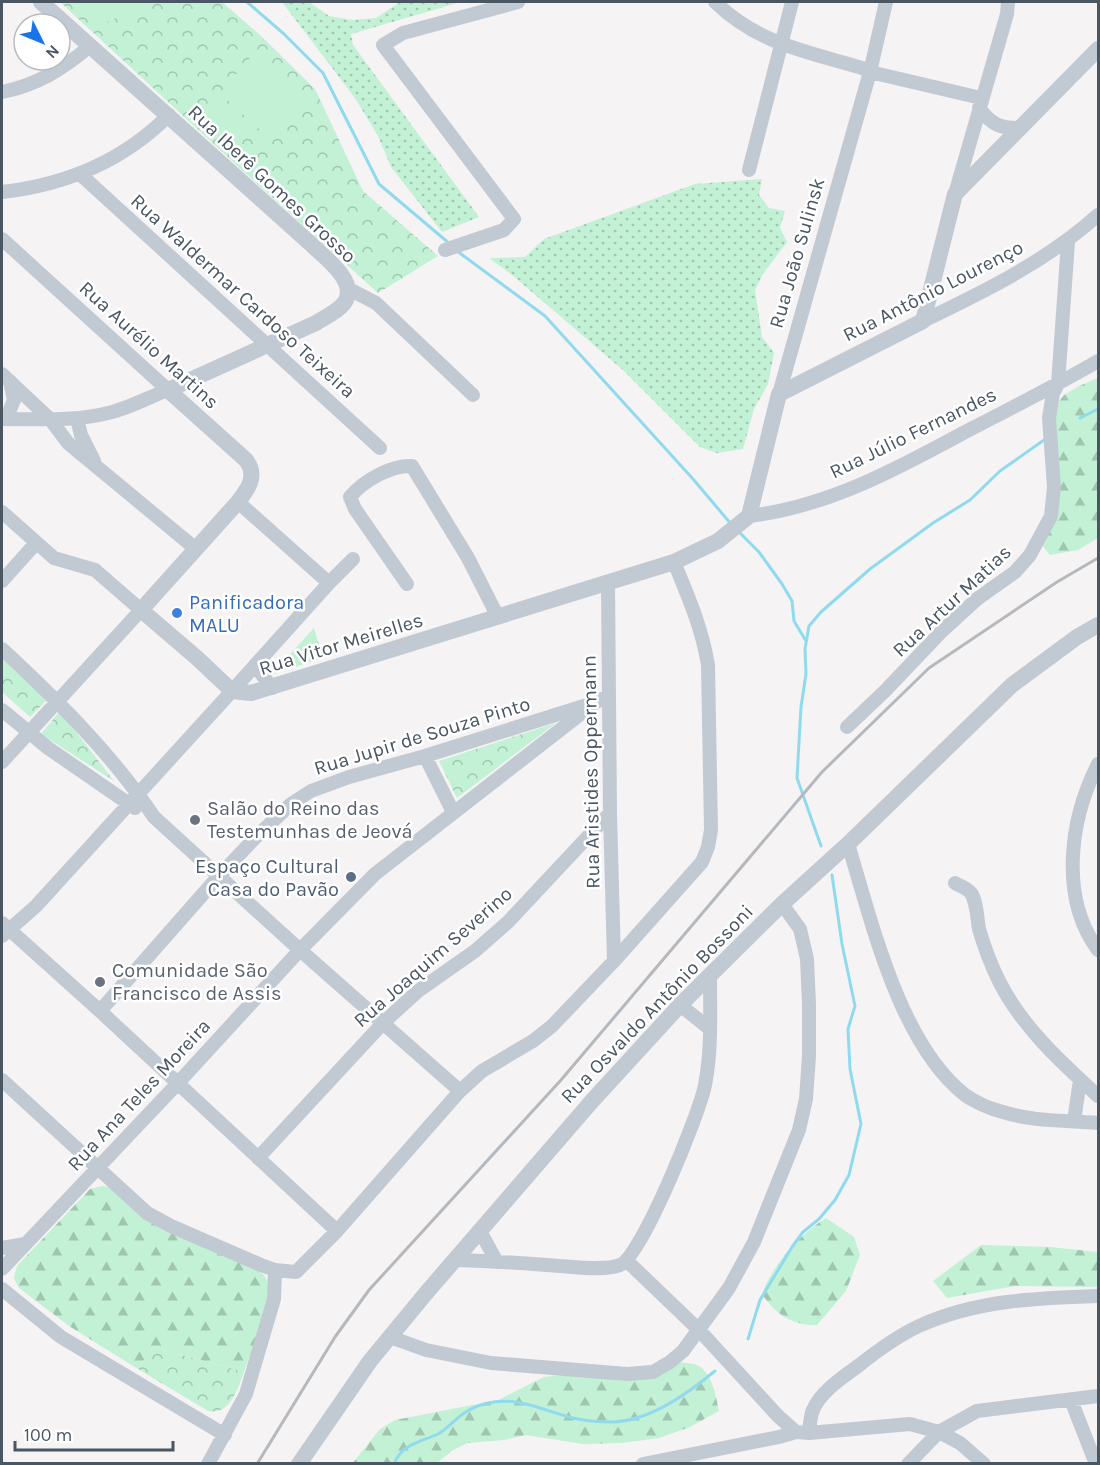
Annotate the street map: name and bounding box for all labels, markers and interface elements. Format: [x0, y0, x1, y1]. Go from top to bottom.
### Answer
north arrow [12, 12, 72, 72]
text: N [42, 41, 63, 63]
street label: Rua Iberê Gomes Grosso [183, 100, 361, 268]
street label: Rua João Sulinsk [765, 175, 829, 331]
street label: Rua Waldermar Cardoso Teixeira [126, 189, 360, 403]
street label: Rua Antônio Lourenço [839, 236, 1027, 346]
street label: Rua Aurélio Martins [75, 276, 223, 414]
street label: Rua Júlio Fernandes [826, 383, 1000, 483]
street label: Rua Artur Matias [888, 540, 1016, 662]
place label: Panificadora MALU [189, 591, 304, 637]
marker: Panificadora MALU [170, 606, 184, 620]
street label: Rua Vitor Meirelles [256, 608, 426, 680]
street label: Rua Aristides Oppermann [577, 655, 605, 889]
street label: Rua Jupir de Souza Pinto [311, 692, 533, 780]
place label: Salão do Reino das Testemunhas de Jeová [207, 797, 413, 843]
marker: Salão do Reino das Testemunhas de Jeová [188, 813, 202, 827]
place label: Espaço Cultural Casa do Pavão [195, 855, 339, 901]
marker: Espaço Cultural Casa do Pavão [344, 870, 358, 884]
street label: Rua Joaquim Severino [349, 882, 517, 1032]
street label: Rua Osvaldo Antônio Bossoni [556, 900, 758, 1108]
place label: Comunidade São Francisco de Assis [112, 959, 281, 1005]
marker: Comunidade São Francisco de Assis [93, 975, 107, 989]
street label: Rua Ana Teles Moreira [63, 1014, 215, 1176]
scale bar [15, 1414, 172, 1452]
text: 100 m [24, 1424, 72, 1446]

